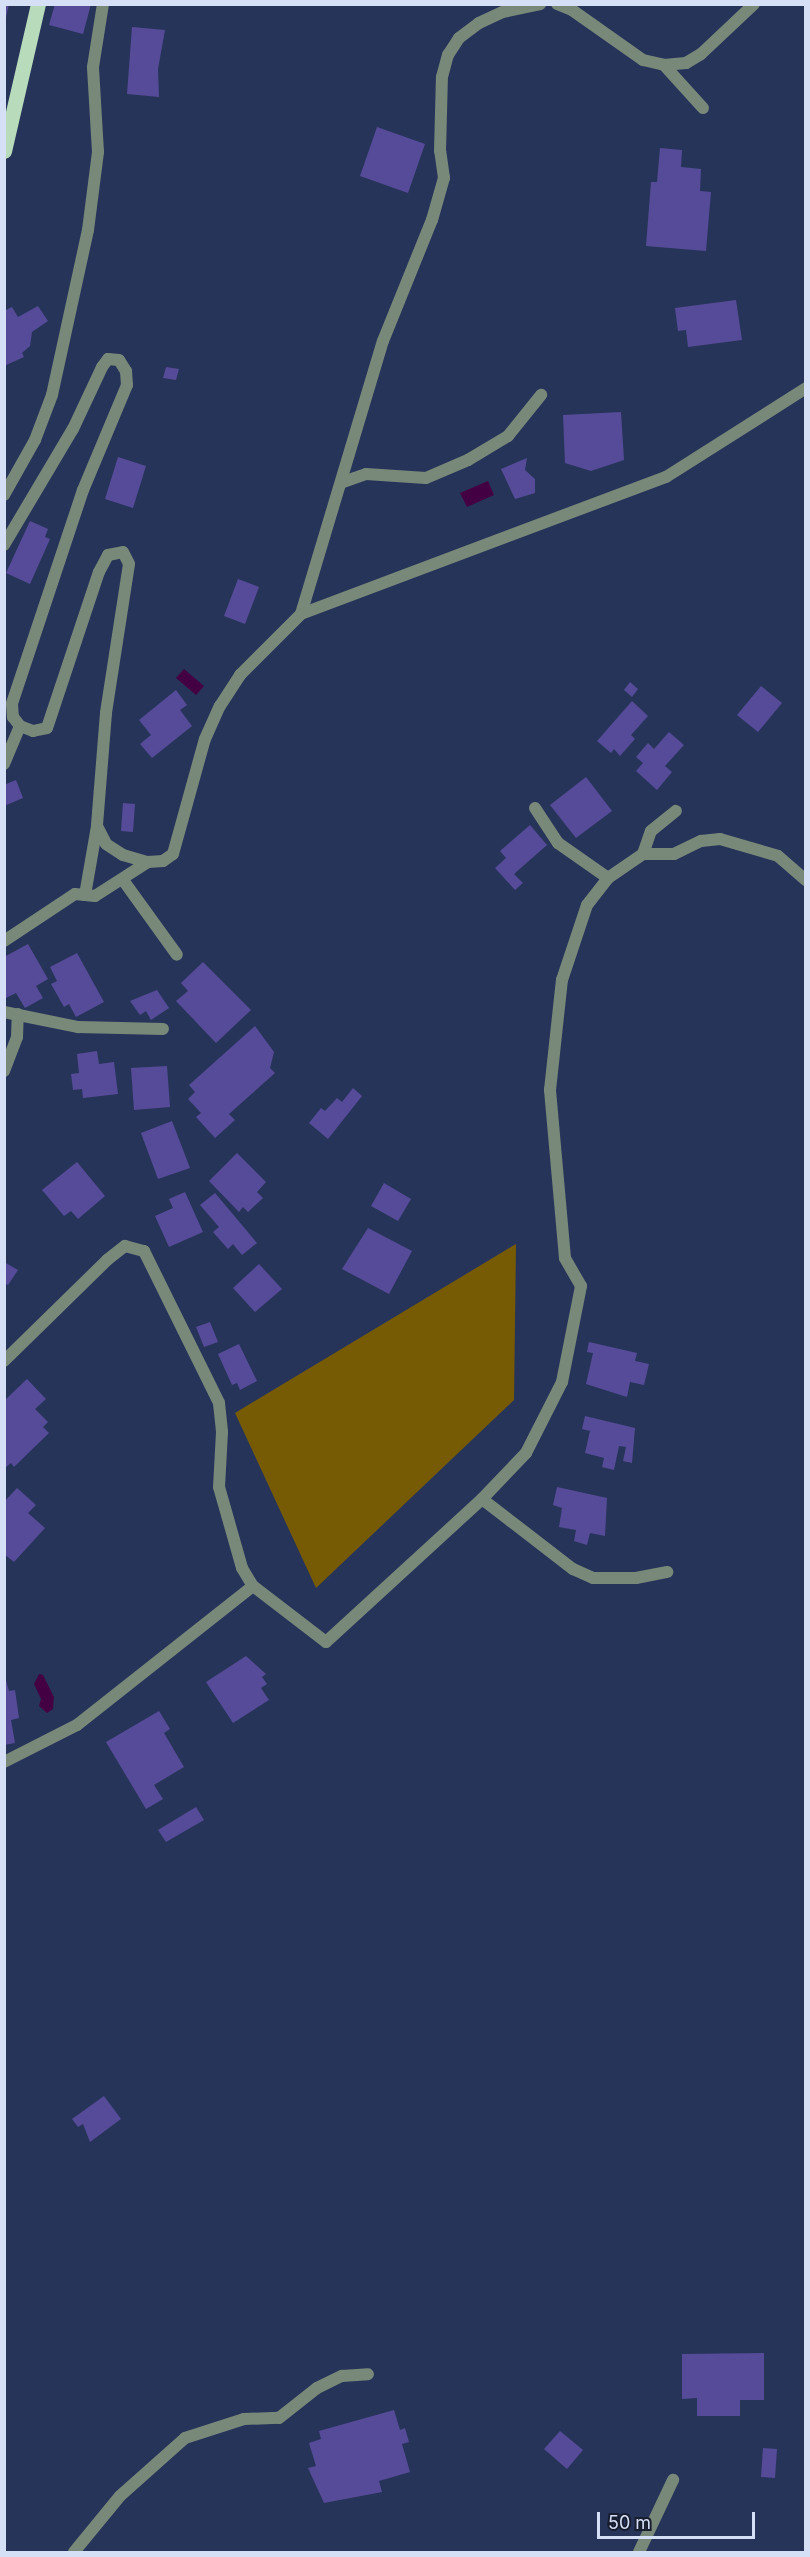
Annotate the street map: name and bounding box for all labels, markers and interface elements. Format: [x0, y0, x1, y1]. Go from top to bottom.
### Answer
scale bar [600, 2500, 758, 2538]
text: 50 m [608, 2512, 651, 2533]

